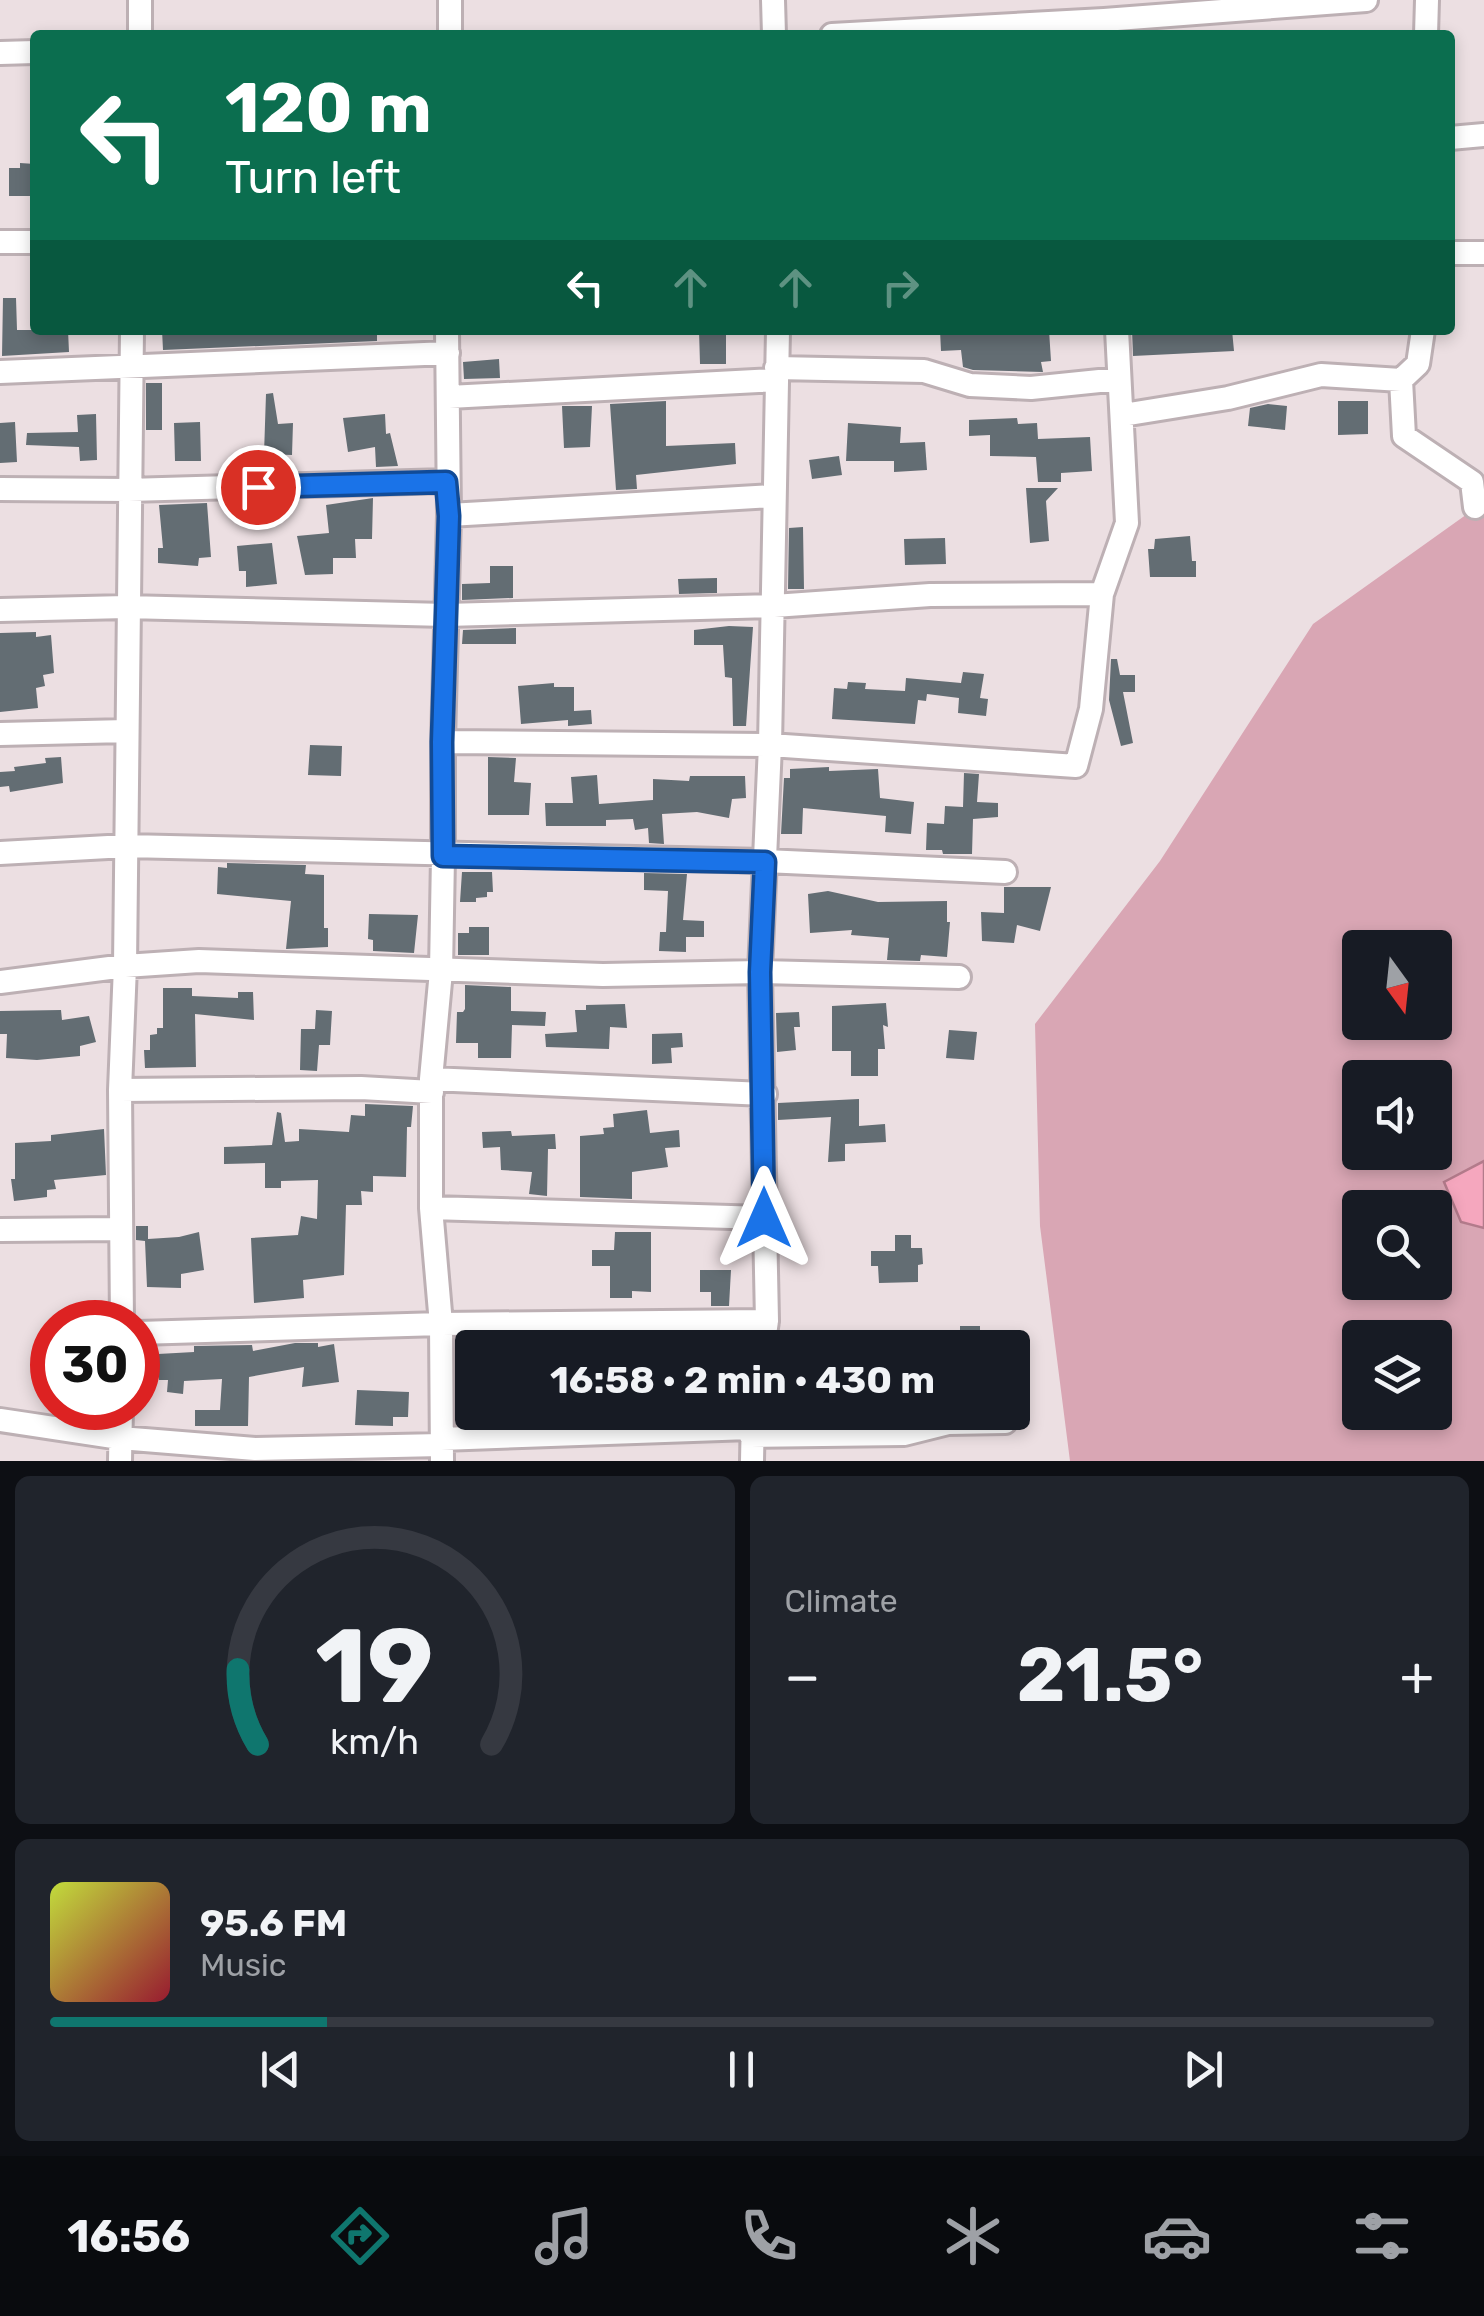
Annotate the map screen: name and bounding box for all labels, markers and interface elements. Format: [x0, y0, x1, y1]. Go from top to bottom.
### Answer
text: 120 m [225, 67, 432, 150]
icon: left [60, 70, 190, 200]
text: Turn left [225, 151, 401, 204]
icon: left [558, 260, 613, 315]
icon: ahead [663, 260, 718, 315]
icon: ahead [768, 260, 823, 315]
icon: right [873, 260, 928, 315]
pin [216, 445, 301, 530]
icon: arrive [231, 460, 286, 515]
north arrow [1342, 930, 1452, 1040]
map controls [1342, 930, 1452, 1430]
button: sound [1342, 1060, 1452, 1170]
position arrow [712, 1166, 816, 1270]
button: search [1342, 1190, 1452, 1300]
speed limit sign: 30 [30, 1300, 160, 1430]
button: layers [1342, 1320, 1452, 1430]
text: 16:58 · 2 min · 430 m [550, 1357, 935, 1403]
text: Climate [785, 1582, 898, 1620]
text: 19 [316, 1605, 434, 1728]
text: 21.5° [1017, 1631, 1203, 1720]
text: − [785, 1644, 820, 1709]
text: + [1400, 1644, 1434, 1709]
text: km/h [330, 1721, 419, 1763]
text: 95.6 FM [200, 1900, 347, 1946]
text: Music [200, 1946, 286, 1984]
icon: previous [253, 2042, 308, 2097]
icon: pause [714, 2042, 769, 2097]
icon: next [1176, 2042, 1231, 2097]
icon: directions [325, 2201, 395, 2271]
icon: music [529, 2201, 599, 2271]
icon: phone [734, 2201, 804, 2271]
icon: climate [938, 2201, 1008, 2271]
icon: car [1142, 2201, 1212, 2271]
icon: filters [1347, 2201, 1417, 2271]
text: 16:56 [67, 2210, 190, 2263]

